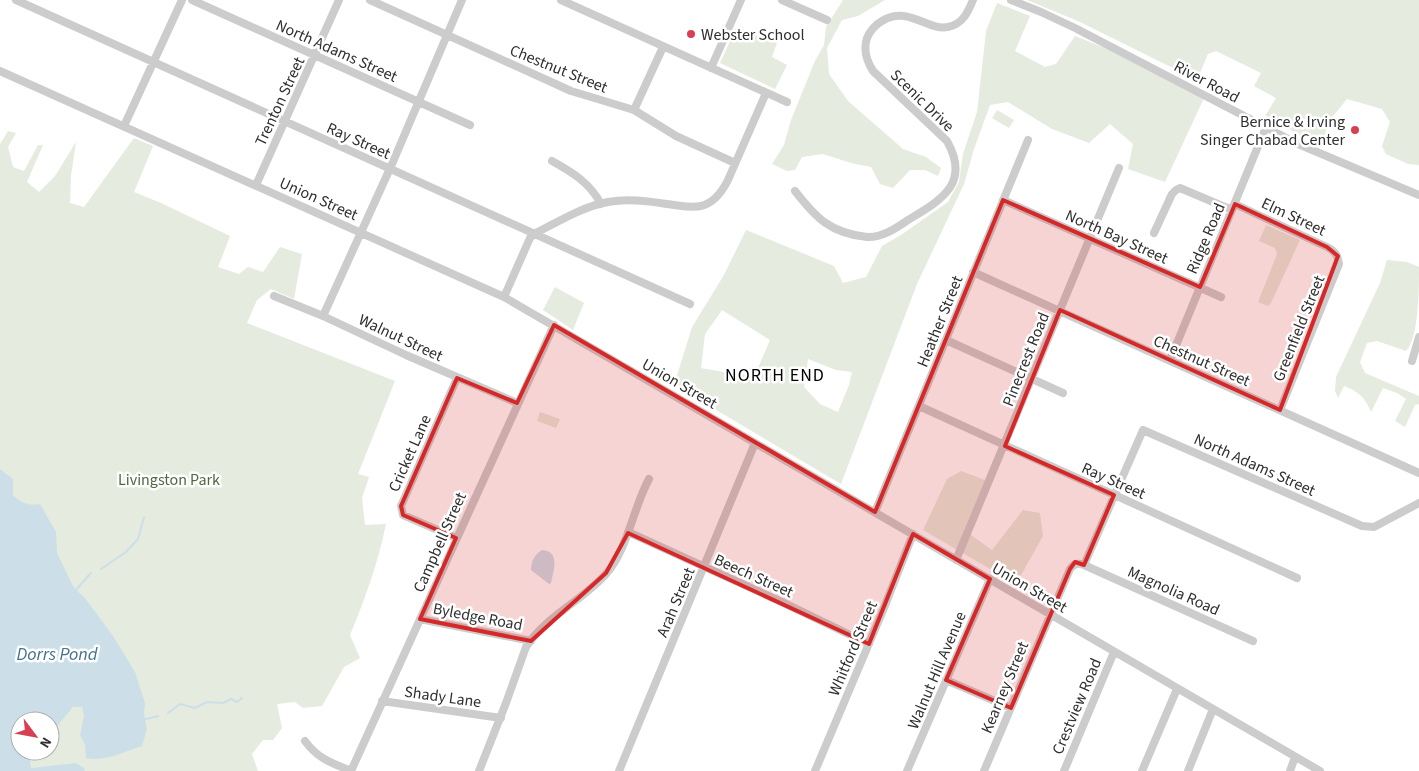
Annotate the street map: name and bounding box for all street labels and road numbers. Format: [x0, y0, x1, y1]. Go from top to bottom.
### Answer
street label: North Adams Street [272, 14, 401, 88]
street label: Chestnut Street [506, 39, 611, 99]
street label: Trenton Street [250, 53, 310, 149]
street label: River Road [1170, 55, 1243, 108]
street label: Scenic Drive [885, 65, 959, 137]
street label: Ray Street [323, 117, 395, 165]
street label: Union Street [276, 172, 362, 226]
street label: Elm Street [1258, 192, 1330, 242]
street label: Ridge Road [1181, 199, 1231, 277]
street label: North Bay Street [1062, 204, 1172, 270]
street label: Greenfield Street [1268, 271, 1330, 385]
street label: Heather Street [912, 272, 968, 370]
street label: Walnut Street [355, 309, 447, 367]
street label: Pinecrest Road [997, 309, 1055, 410]
street label: Chestnut Street [1150, 330, 1254, 392]
street label: Union Street [638, 353, 722, 415]
street label: Cricket Lane [383, 411, 437, 496]
street label: North Adams Street [1190, 428, 1319, 502]
street label: Ray Street [1078, 457, 1150, 505]
street label: Campbell Street [408, 488, 472, 596]
street label: Beech Street [710, 549, 797, 603]
street label: Union Street [988, 557, 1072, 619]
street label: Magnolia Road [1124, 561, 1223, 621]
street label: Arah Street [651, 564, 701, 641]
street label: Whitford Street [823, 597, 883, 699]
street label: Byledge Road [431, 598, 525, 636]
street label: Walnut Hill Avenue [902, 608, 972, 732]
street label: Kearney Street [976, 637, 1034, 737]
street label: Crestview Road [1047, 655, 1107, 758]
street label: Shady Lane [403, 681, 483, 713]

